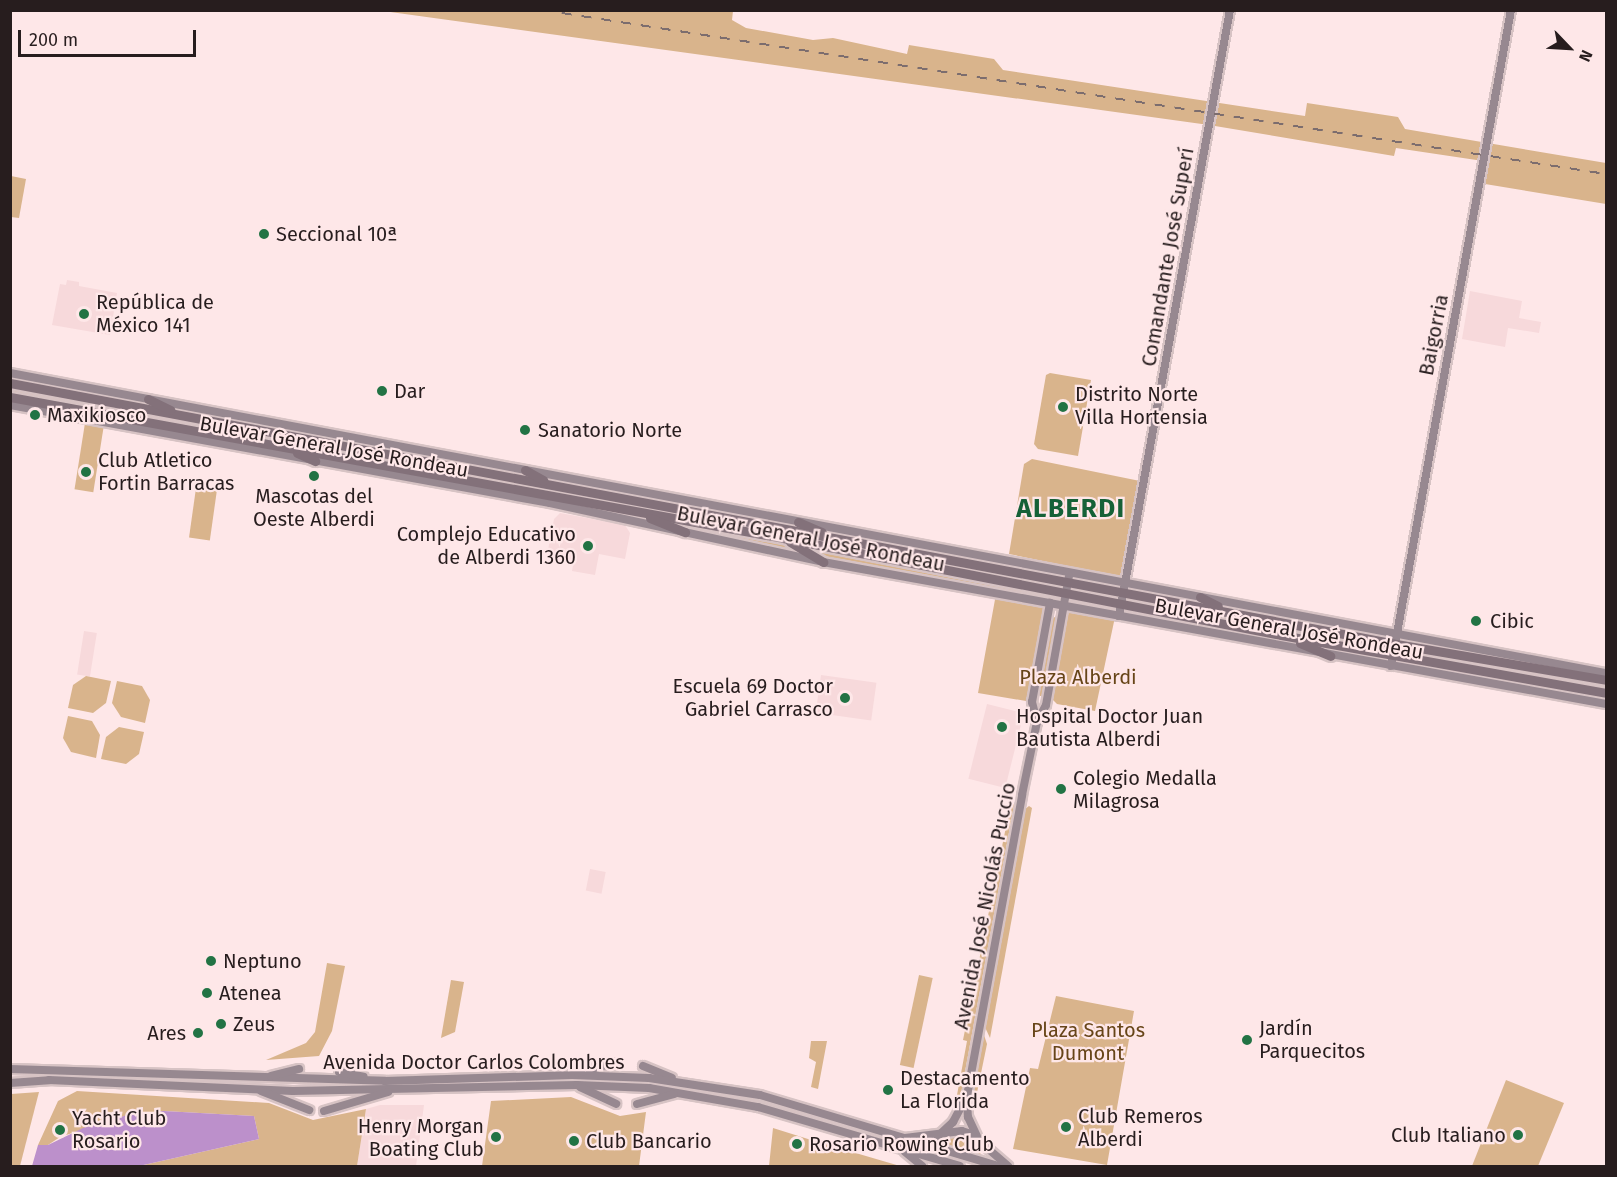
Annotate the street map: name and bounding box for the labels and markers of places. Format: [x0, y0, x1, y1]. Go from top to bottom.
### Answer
place label: Seccional 10ª [276, 222, 397, 246]
marker: Seccional 10ª [257, 227, 271, 241]
place label: República de México 141 [96, 290, 214, 337]
marker: República de México 141 [77, 307, 91, 321]
place label: Dar [394, 379, 425, 403]
place label: Distrito Norte Villa Hortensia [1075, 383, 1208, 430]
marker: Dar [375, 384, 389, 398]
marker: Distrito Norte Villa Hortensia [1056, 400, 1070, 414]
place label: Maxikiosco [47, 403, 147, 427]
marker: Maxikiosco [28, 408, 42, 422]
place label: Sanatorio Norte [538, 418, 682, 442]
marker: Sanatorio Norte [516, 421, 534, 439]
place label: Club Atletico Fortin Barracas [98, 448, 234, 495]
marker: Club Atletico Fortin Barracas [79, 465, 93, 479]
marker: Mascotas del Oeste Alberdi [307, 469, 321, 483]
place label: Mascotas del Oeste Alberdi [253, 485, 375, 532]
place label: Complejo Educativo de Alberdi 1360 [397, 522, 576, 569]
marker: Complejo Educativo de Alberdi 1360 [581, 539, 595, 553]
place label: Cibic [1490, 609, 1534, 633]
marker: Cibic [1467, 612, 1485, 630]
place label: Escuela 69 Doctor Gabriel Carrasco [673, 674, 833, 721]
marker: Escuela 69 Doctor Gabriel Carrasco [838, 691, 852, 705]
place label: Hospital Doctor Juan Bautista Alberdi [1016, 704, 1203, 751]
marker: Hospital Doctor Juan Bautista Alberdi [993, 718, 1011, 736]
place label: Colegio Medalla Milagrosa [1073, 766, 1217, 813]
marker: Colegio Medalla Milagrosa [1054, 782, 1068, 796]
place label: Neptuno [223, 949, 302, 973]
marker: Neptuno [204, 954, 218, 968]
place label: Atenea [219, 981, 282, 1005]
marker: Atenea [200, 986, 214, 1000]
place label: Zeus [233, 1012, 275, 1036]
place label: Jardín Parquecitos [1259, 1016, 1365, 1063]
marker: Zeus [214, 1017, 228, 1031]
place label: Ares [147, 1021, 186, 1045]
marker: Ares [191, 1026, 205, 1040]
marker: Jardín Parquecitos [1240, 1033, 1254, 1047]
place label: Destacamento La Florida [900, 1066, 1030, 1113]
marker: Destacamento La Florida [881, 1083, 895, 1097]
place label: Club Remeros Alberdi [1078, 1104, 1203, 1151]
place label: Yacht Club Rosario [72, 1106, 166, 1153]
place label: Henry Morgan Boating Club [358, 1114, 484, 1161]
marker: Club Remeros Alberdi [1059, 1120, 1073, 1134]
marker: Yacht Club Rosario [53, 1123, 67, 1137]
place label: Club Italiano [1391, 1123, 1506, 1147]
marker: Club Italiano [1511, 1128, 1525, 1142]
place label: Club Bancario [586, 1129, 712, 1153]
marker: Henry Morgan Boating Club [489, 1130, 503, 1144]
place label: Rosario Rowing Club [809, 1132, 994, 1156]
marker: Club Bancario [567, 1134, 581, 1148]
marker: Rosario Rowing Club [790, 1137, 804, 1151]

